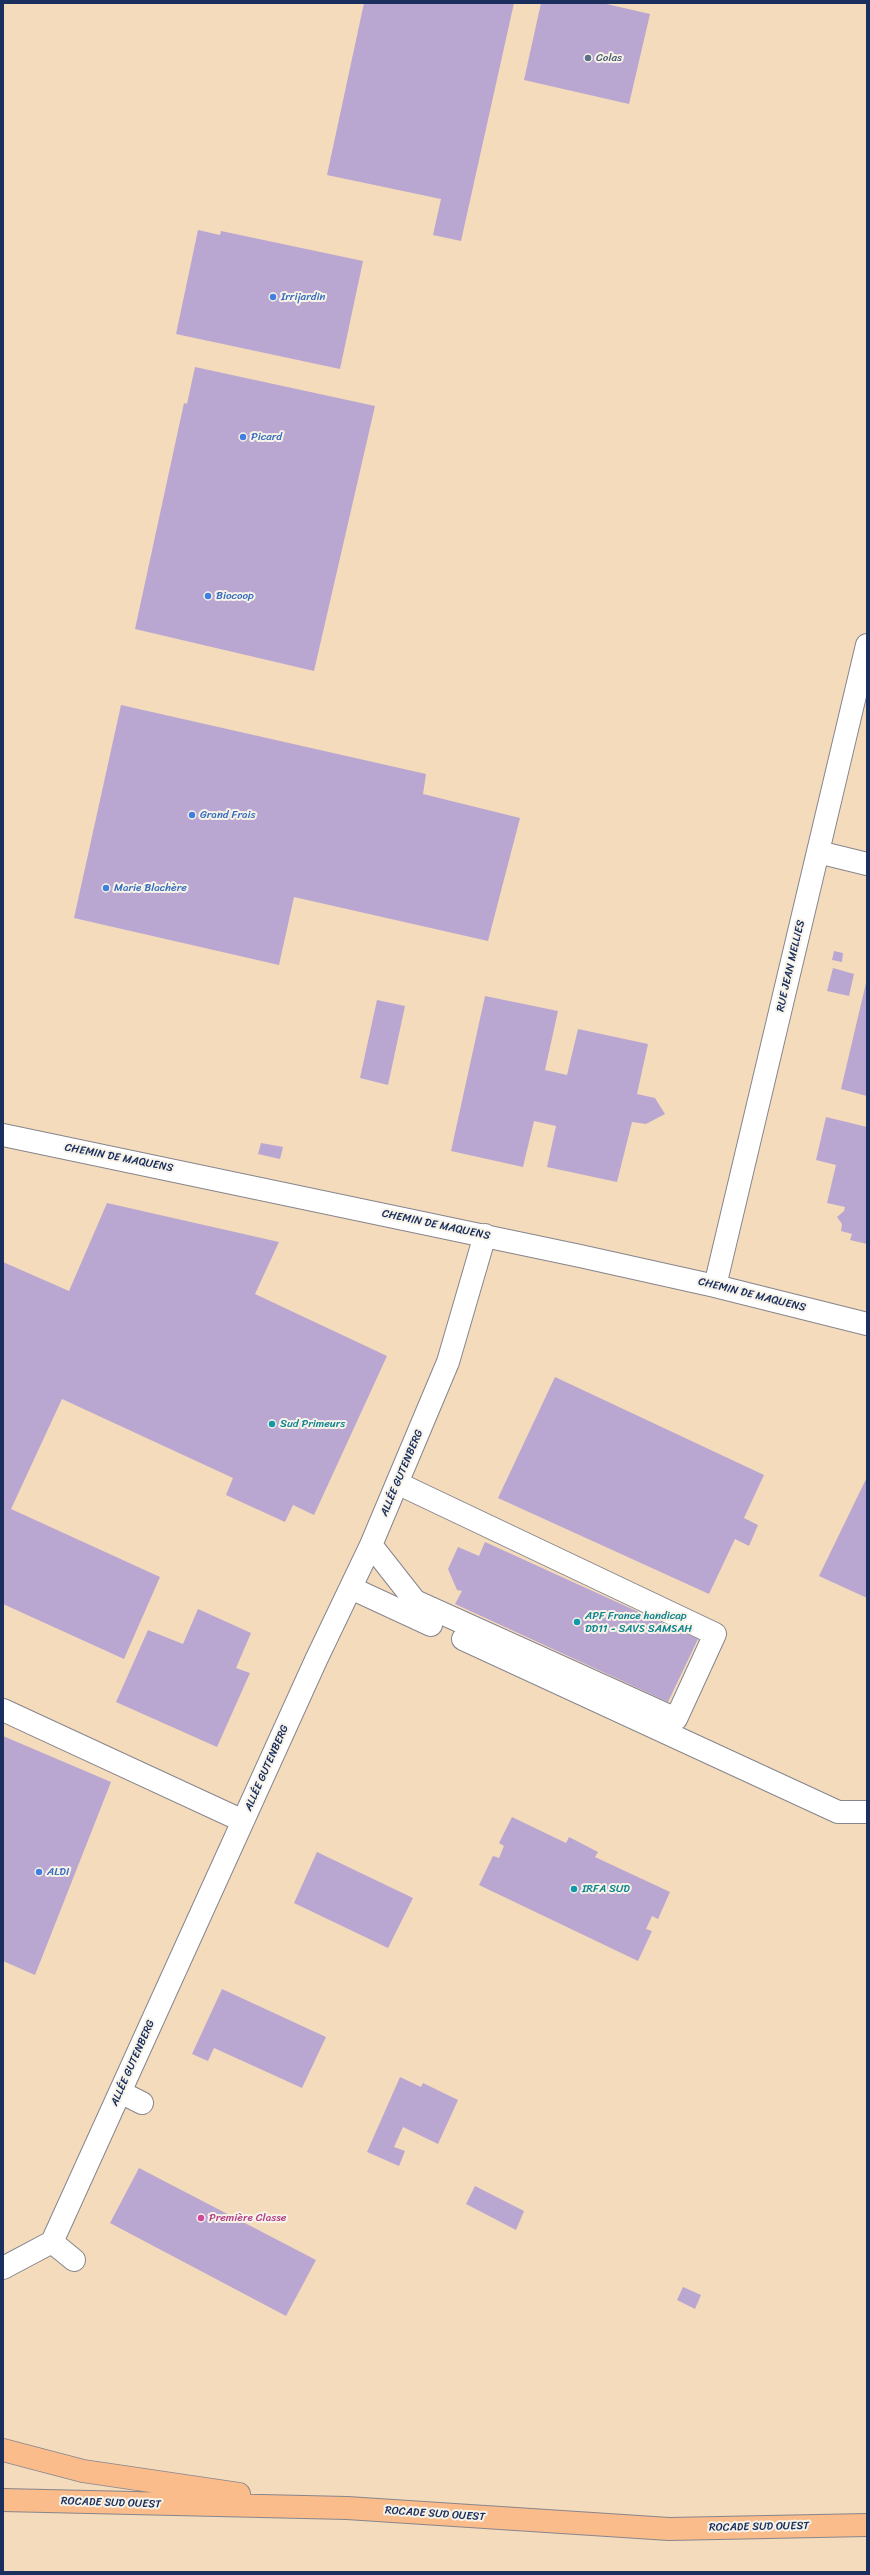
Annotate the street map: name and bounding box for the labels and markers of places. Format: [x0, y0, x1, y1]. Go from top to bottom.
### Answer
place label: Colas [596, 51, 622, 65]
marker: Colas [583, 53, 593, 63]
place label: Irrijardin [281, 290, 325, 304]
marker: Irrijardin [268, 292, 278, 302]
place label: Picard [251, 430, 282, 444]
marker: Picard [238, 432, 248, 442]
place label: Biocoop [216, 589, 254, 603]
marker: Biocoop [203, 591, 213, 601]
place label: Grand Frais [200, 808, 256, 822]
marker: Grand Frais [187, 810, 197, 820]
place label: Marie Blachère [114, 881, 187, 895]
marker: Marie Blachère [101, 883, 111, 893]
place label: Sud Primeurs [280, 1417, 345, 1431]
marker: Sud Primeurs [267, 1419, 277, 1429]
place label: APF France handicap DD11 - SAVS SAMSAH [585, 1609, 692, 1635]
marker: APF France handicap DD11 - SAVS SAMSAH [572, 1617, 582, 1627]
place label: ALDI [47, 1865, 69, 1879]
marker: ALDI [34, 1867, 44, 1877]
place label: IRFA SUD [582, 1882, 630, 1896]
marker: IRFA SUD [569, 1884, 579, 1894]
place label: Première Classe [209, 2211, 286, 2225]
marker: Première Classe [196, 2213, 206, 2223]

